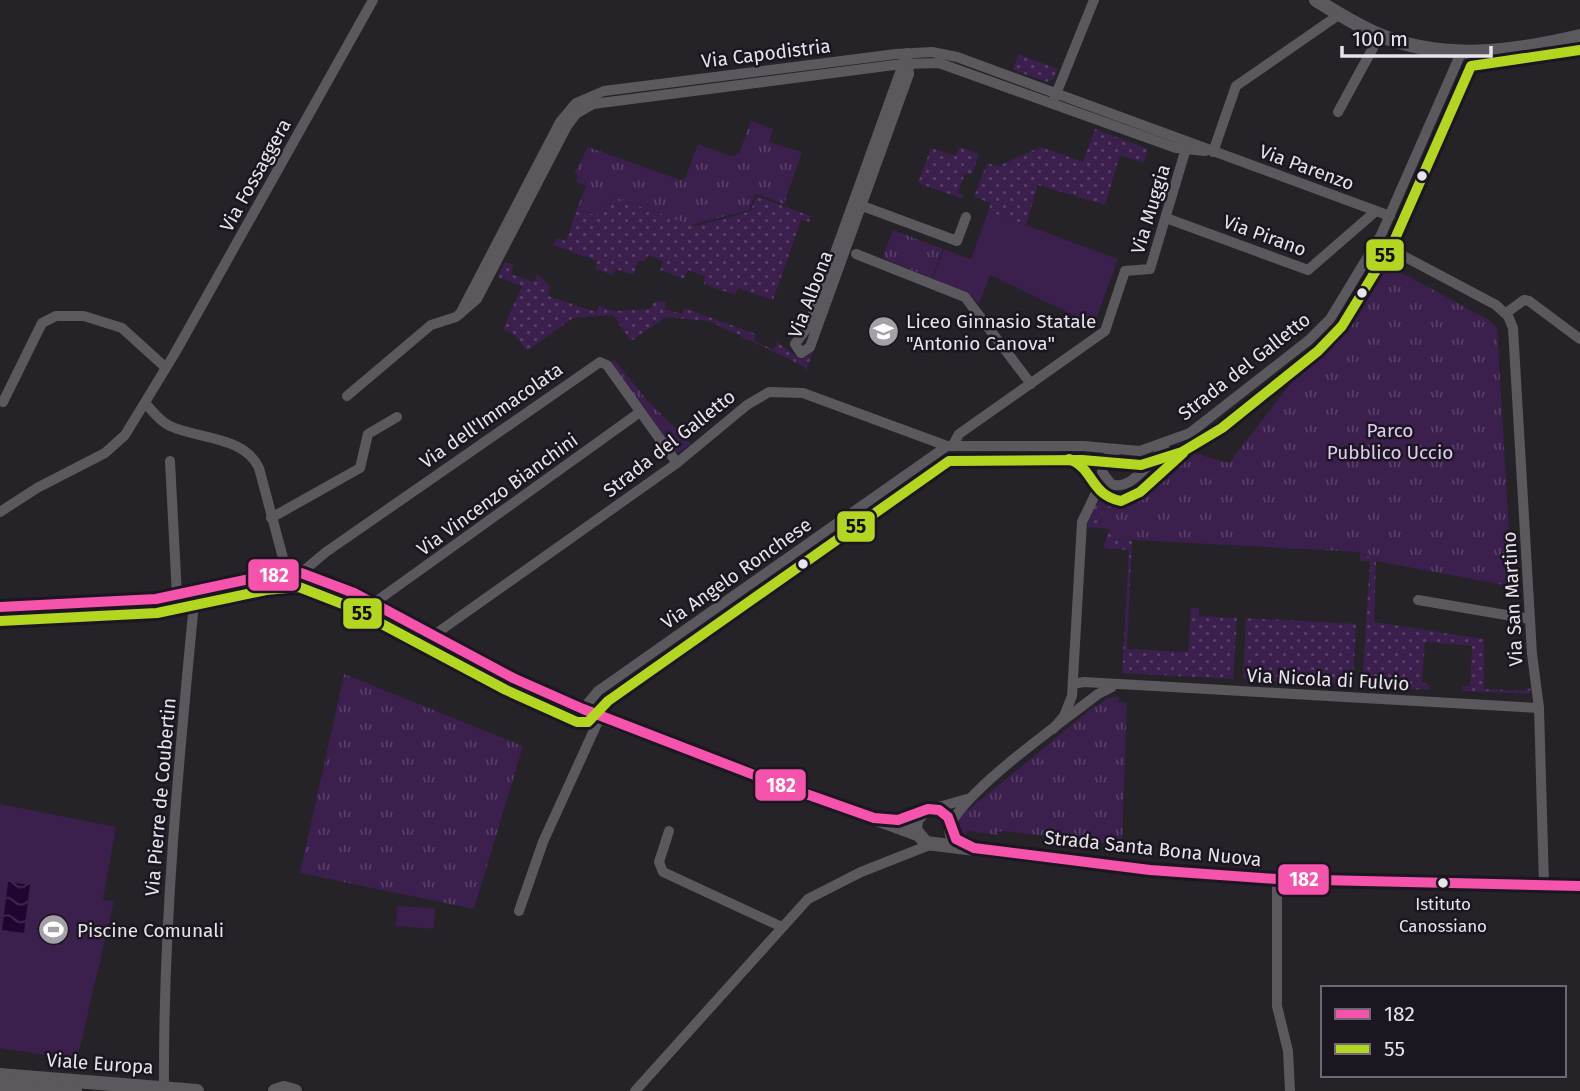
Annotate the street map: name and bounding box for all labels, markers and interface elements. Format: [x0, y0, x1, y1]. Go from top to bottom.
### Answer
scale bar [1342, 14, 1491, 58]
text: 100 m [1352, 26, 1408, 52]
street label: Via Capodistria [700, 34, 832, 73]
street label: Via Fossaggera [215, 115, 296, 236]
street label: Via Parenzo [1256, 140, 1357, 195]
street label: Via Muggia [1126, 162, 1175, 257]
unlabelled marker [1415, 169, 1429, 183]
street label: Via Pirano [1220, 210, 1310, 261]
line badge: 55 [1365, 238, 1405, 272]
text: 55 [1375, 244, 1395, 267]
street label: Via Albona [783, 247, 838, 341]
unlabelled marker [1355, 286, 1369, 300]
street label: Strada del Galletto [1174, 308, 1315, 425]
place label: Liceo Ginnasio Statale "Antonio Canova" [906, 310, 1096, 355]
school or university icon: Liceo Ginnasio Statale "Antonio Canova" [866, 315, 900, 349]
street label: Via dell'Immacolata [415, 357, 567, 473]
street label: Strada del Galletto [599, 385, 740, 502]
park label: Parco Pubblico Uccio [1327, 419, 1453, 464]
street label: Via Vincenzo Bianchini [412, 428, 582, 561]
line badge: 55 [836, 510, 876, 543]
street label: Via Angelo Ronchese [657, 513, 816, 634]
text: 55 [846, 515, 866, 538]
street label: Via San Martino [1497, 531, 1528, 667]
unlabelled marker [796, 557, 810, 571]
line badge: 182 [247, 558, 300, 592]
text: 182 [259, 564, 289, 587]
line badge: 55 [342, 597, 383, 630]
text: 55 [352, 602, 372, 625]
street label: Via Nicola di Fulvio [1246, 664, 1410, 695]
street label: Via Pierre de Coubertin [140, 697, 181, 897]
line badge: 182 [754, 768, 807, 802]
text: 182 [766, 774, 796, 797]
street label: Strada Santa Bona Nuova [1043, 826, 1263, 871]
line badge: 182 [1277, 863, 1330, 896]
text: 182 [1289, 868, 1319, 891]
marker: Istituto Canossiano [1436, 876, 1450, 890]
place label: Istituto Canossiano [1399, 894, 1487, 937]
sports icon: Piscine Comunali [37, 913, 71, 947]
place label: Piscine Comunali [77, 919, 224, 942]
legend [1321, 986, 1566, 1077]
text: 182 [1384, 1001, 1415, 1027]
text: 55 [1384, 1036, 1405, 1062]
street label: Viale Europa [46, 1048, 154, 1079]

